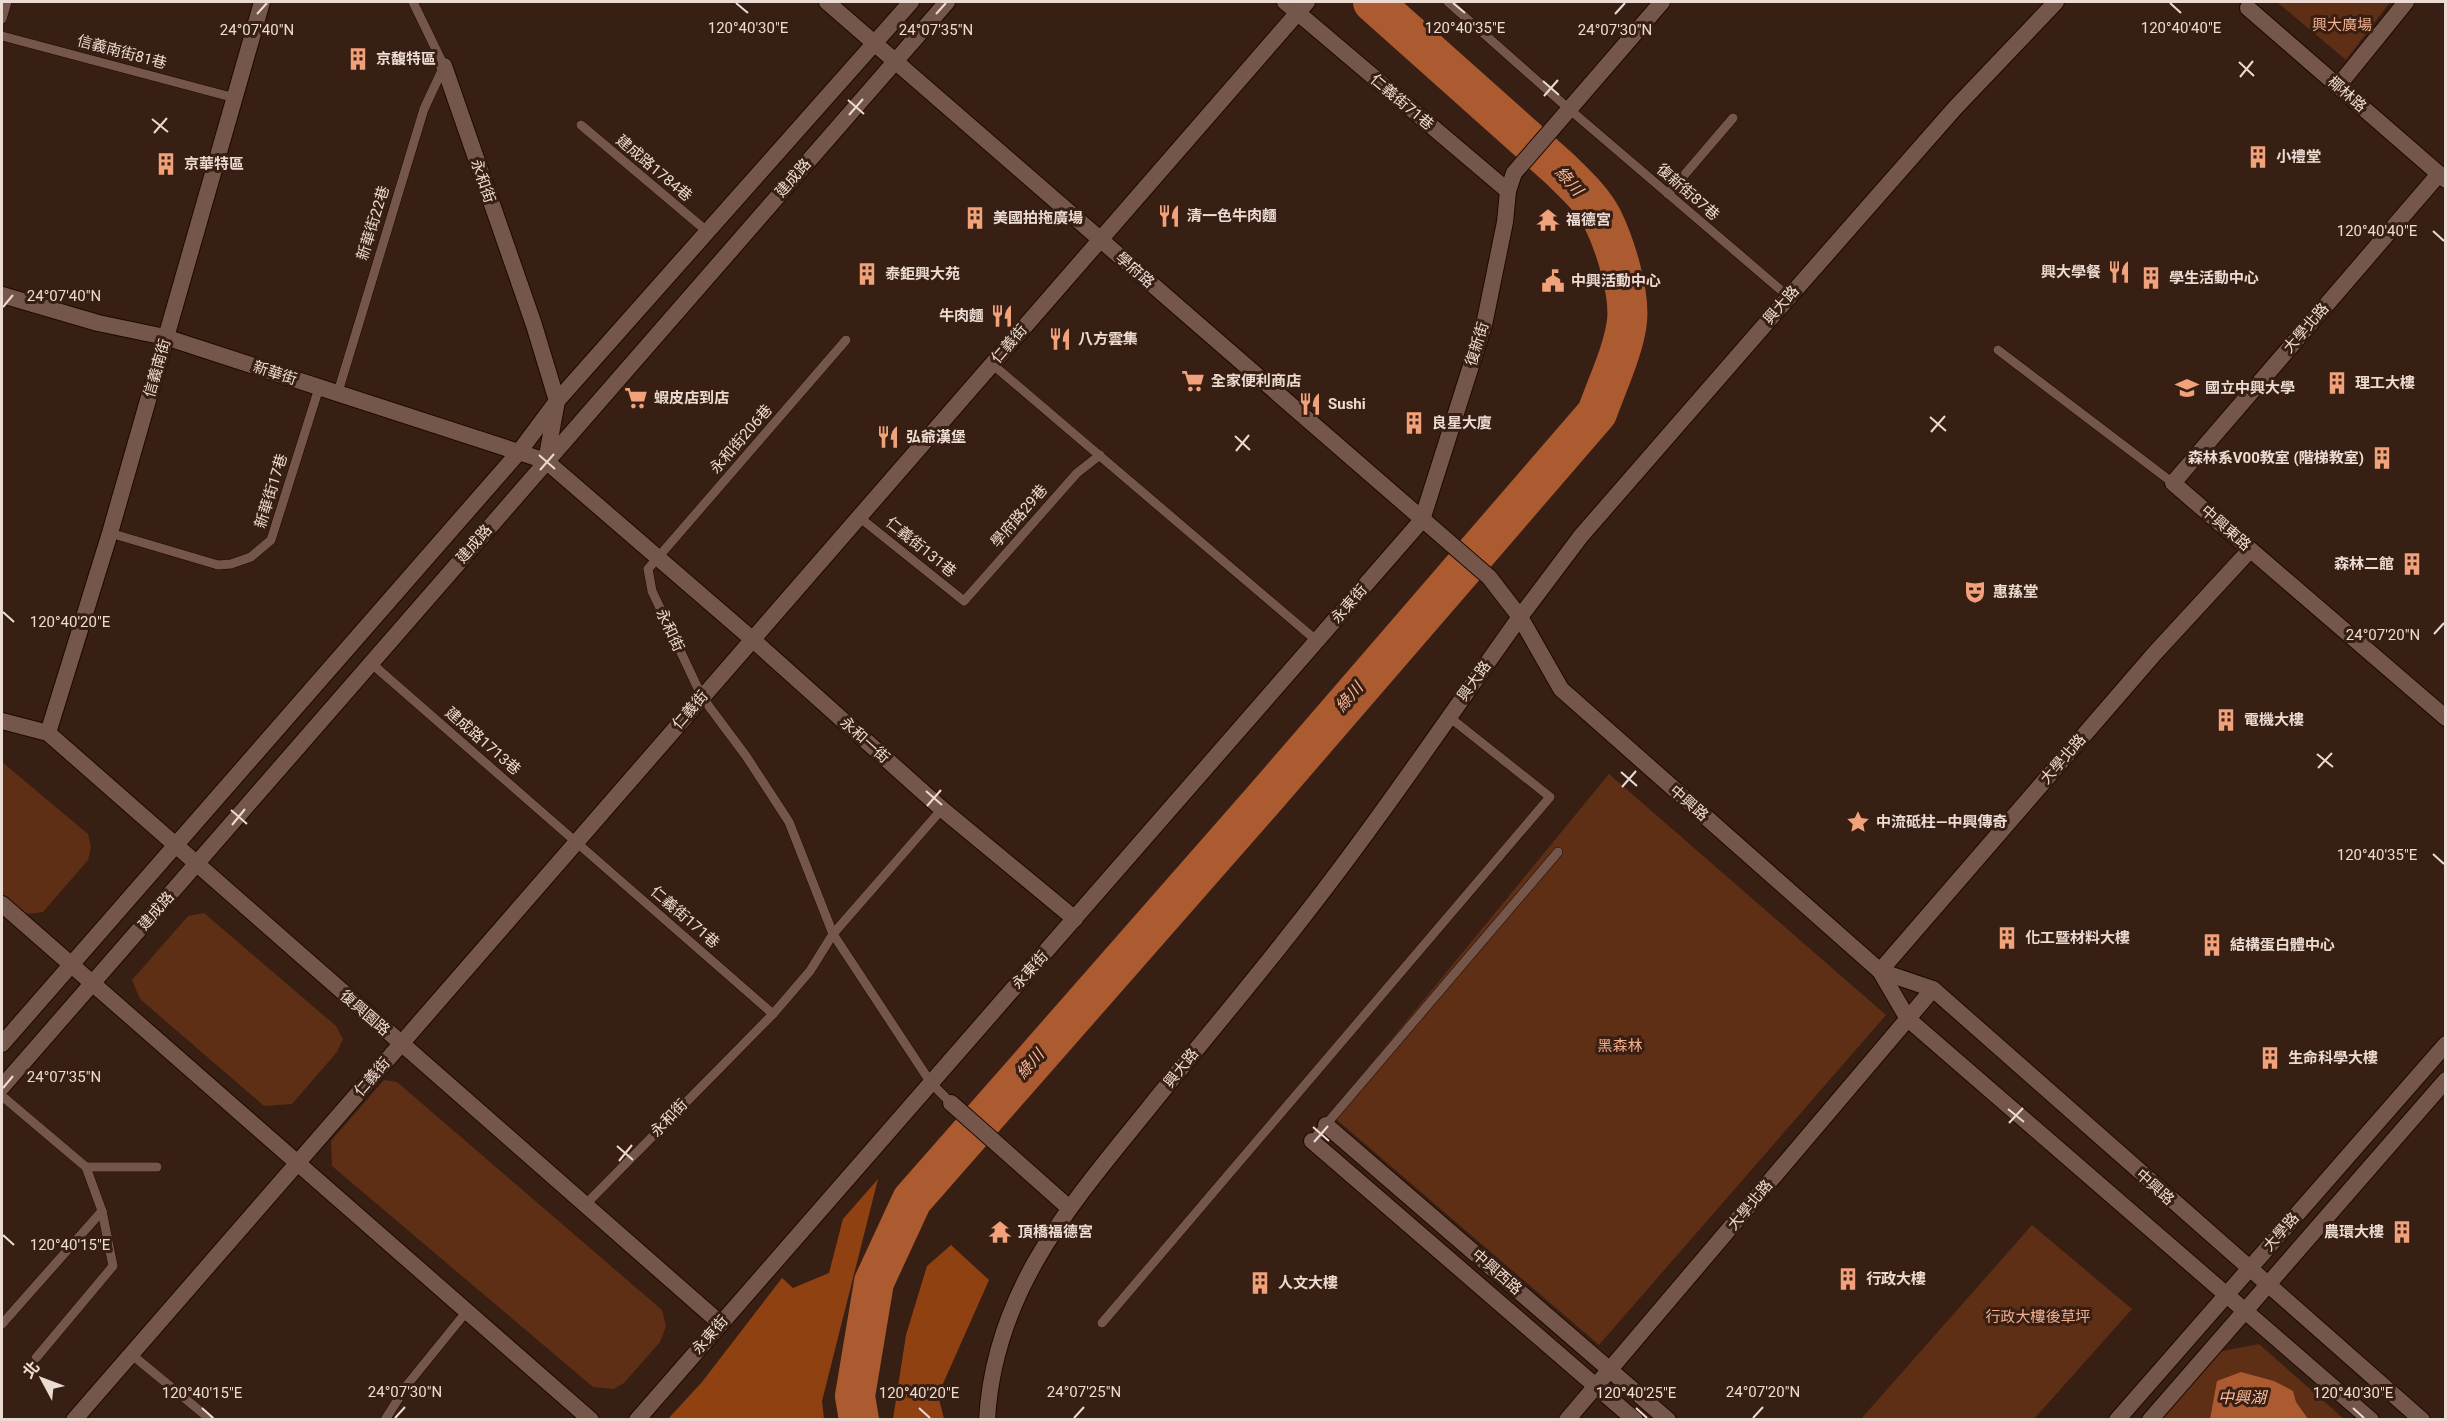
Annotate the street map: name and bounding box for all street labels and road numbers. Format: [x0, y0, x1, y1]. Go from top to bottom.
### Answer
street label: 信義南街81巷 [75, 31, 169, 73]
street label: 仁義街71巷 [1367, 70, 1437, 134]
street label: 椰林路 [2324, 72, 2370, 116]
street label: 建成路1784巷 [612, 131, 696, 205]
street label: 建成路 [771, 155, 815, 201]
street label: 永和街 [467, 157, 499, 205]
street label: 復新街87巷 [1653, 160, 1723, 224]
street label: 新華街22巷 [353, 184, 393, 262]
street label: 學府路 [1112, 248, 1158, 292]
street label: 興大路 [1759, 282, 1803, 328]
street label: 大學北路 [2280, 299, 2332, 357]
street label: 復新街 [1462, 320, 1492, 368]
street label: 仁義街 [987, 321, 1031, 367]
street label: 信義南街 [140, 337, 174, 399]
street label: 新華街 [251, 357, 299, 389]
street label: 永和街206巷 [706, 401, 776, 477]
street label: 新華街17巷 [251, 452, 291, 530]
street label: 學府路29巷 [987, 481, 1051, 551]
street label: 中興東路 [2197, 502, 2255, 554]
street label: 仁義街131巷 [882, 513, 960, 581]
street label: 建成路 [452, 521, 496, 567]
street label: 永東街 [1327, 581, 1371, 627]
street label: 永和街 [652, 606, 688, 654]
street label: 興大路 [1453, 658, 1495, 704]
street label: 仁義街 [668, 687, 712, 733]
street label: 建成路1713巷 [442, 703, 524, 779]
street label: 永和一街 [837, 713, 893, 767]
street label: 大學北路 [2037, 730, 2089, 788]
street label: 中興路 [1666, 781, 1712, 825]
street label: 仁義街171巷 [647, 882, 723, 952]
street label: 建成路 [134, 888, 178, 934]
street label: 永東街 [1008, 947, 1052, 993]
street label: 復興園路 [336, 987, 394, 1039]
street label: 興大路 [1160, 1045, 1202, 1091]
street label: 仁義街 [350, 1054, 394, 1100]
street label: 永和街 [647, 1096, 691, 1140]
street label: 中興路 [2132, 1165, 2178, 1209]
street label: 大學北路 [1724, 1176, 1776, 1234]
street label: 大學路 [2259, 1209, 2303, 1255]
street label: 中興西路 [1468, 1246, 1526, 1298]
street label: 永東街 [688, 1312, 732, 1358]

